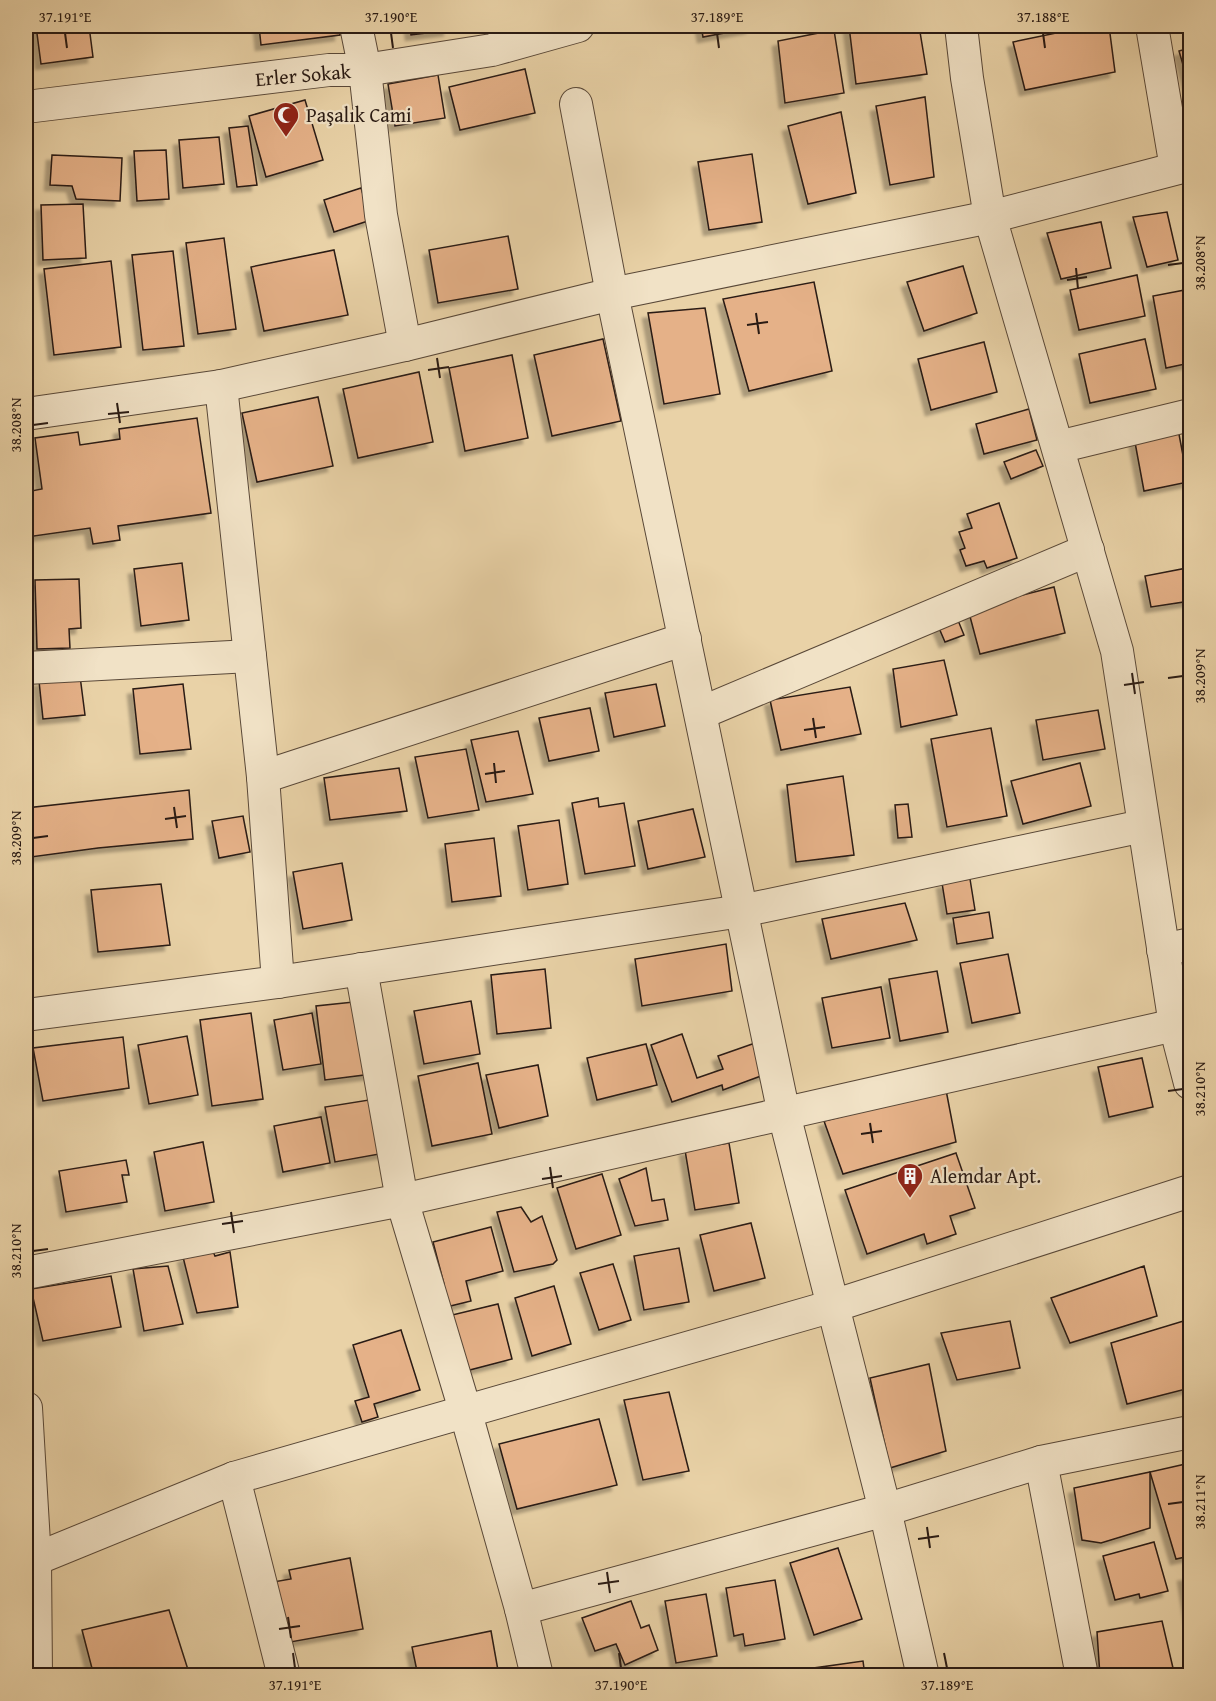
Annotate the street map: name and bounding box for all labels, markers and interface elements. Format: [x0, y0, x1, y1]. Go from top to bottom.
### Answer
text: 37.191°E [39, 6, 92, 27]
text: 37.190°E [365, 6, 418, 27]
text: 37.189°E [691, 6, 744, 27]
text: 37.188°E [1017, 6, 1070, 27]
street label: Erler Sokak [254, 56, 353, 93]
mosque icon: Paşalık Cami [271, 100, 301, 138]
place label: Paşalık Cami [306, 100, 412, 129]
text: 38.208°N [1189, 235, 1210, 290]
text: 38.208°N [5, 397, 26, 452]
text: 38.209°N [1189, 648, 1210, 703]
text: 38.209°N [5, 810, 26, 865]
text: 38.210°N [1189, 1061, 1210, 1116]
building icon: Alemdar Apt. [895, 1161, 925, 1199]
place label: Alemdar Apt. [930, 1161, 1041, 1190]
text: 38.210°N [5, 1223, 26, 1278]
text: 38.211°N [1189, 1474, 1210, 1529]
text: 37.191°E [269, 1674, 322, 1695]
text: 37.190°E [595, 1674, 648, 1695]
text: 37.189°E [921, 1674, 974, 1695]

